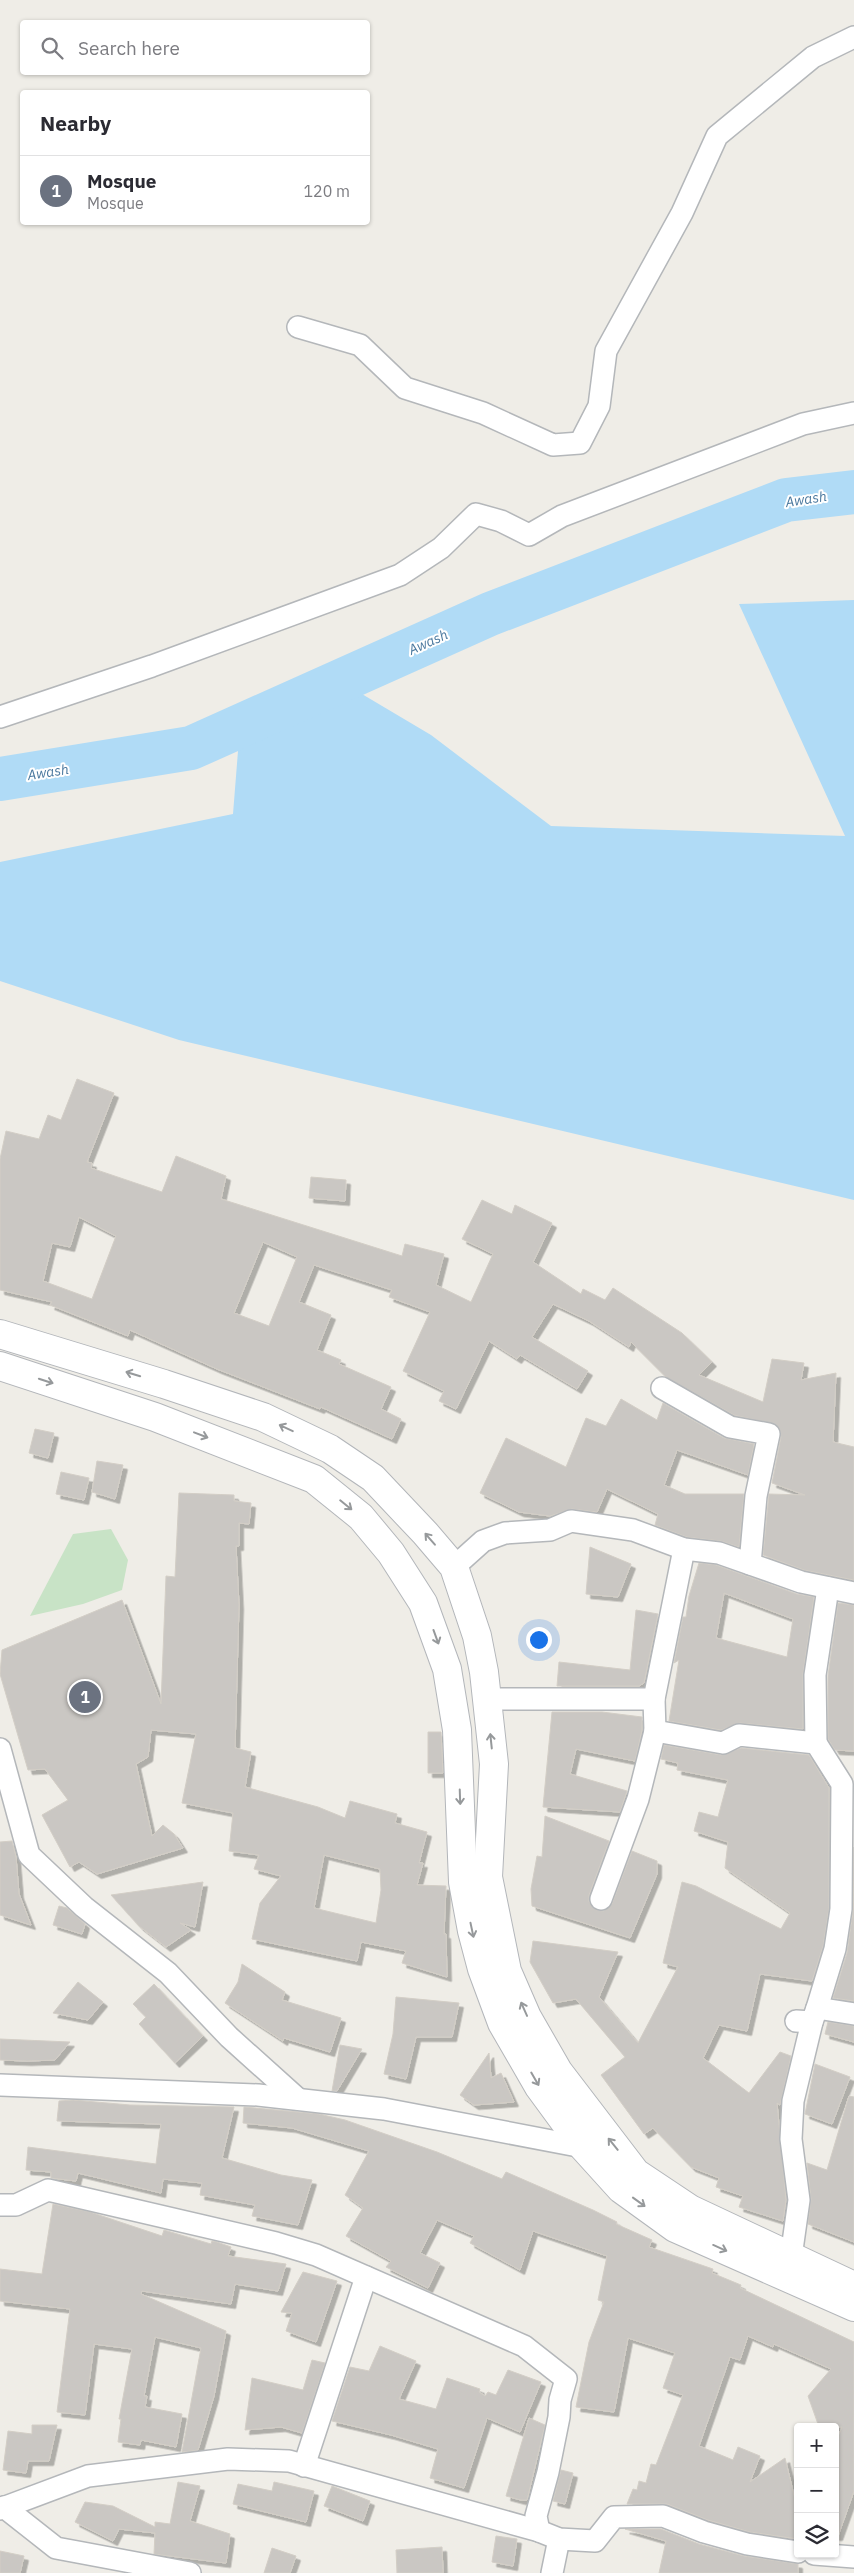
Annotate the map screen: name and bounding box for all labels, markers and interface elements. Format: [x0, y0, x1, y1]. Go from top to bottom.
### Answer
search box [20, 20, 370, 75]
icon: search [38, 34, 66, 62]
text: Search here [78, 36, 180, 60]
text: Nearby [40, 109, 111, 137]
text: Mosque [87, 169, 156, 193]
text: 1 [51, 181, 61, 201]
text: 120 m [303, 181, 350, 201]
text: Mosque [87, 193, 144, 213]
water label: Awash [783, 487, 828, 511]
water label: Awash [405, 625, 451, 659]
water label: Awash [25, 760, 70, 784]
one-way arrow [125, 1369, 141, 1379]
one-way arrow [38, 1377, 54, 1387]
one-way arrow [279, 1423, 294, 1433]
one-way arrow [193, 1430, 208, 1440]
one-way arrow [339, 1499, 352, 1510]
one-way arrow [424, 1533, 436, 1546]
your location [526, 1627, 552, 1653]
one-way arrow [432, 1629, 441, 1645]
pin: 1 [69, 1678, 101, 1716]
one-way arrow [486, 1733, 496, 1749]
one-way arrow [455, 1789, 464, 1805]
one-way arrow [468, 1922, 477, 1938]
one-way arrow [519, 2002, 528, 2017]
one-way arrow [530, 2071, 540, 2086]
one-way arrow [608, 2138, 619, 2151]
one-way arrow [632, 2197, 646, 2207]
one-way arrow [712, 2243, 727, 2253]
map controls [794, 2423, 839, 2558]
button: + [794, 2423, 839, 2468]
button: − [794, 2468, 839, 2513]
button: layers [794, 2513, 839, 2558]

